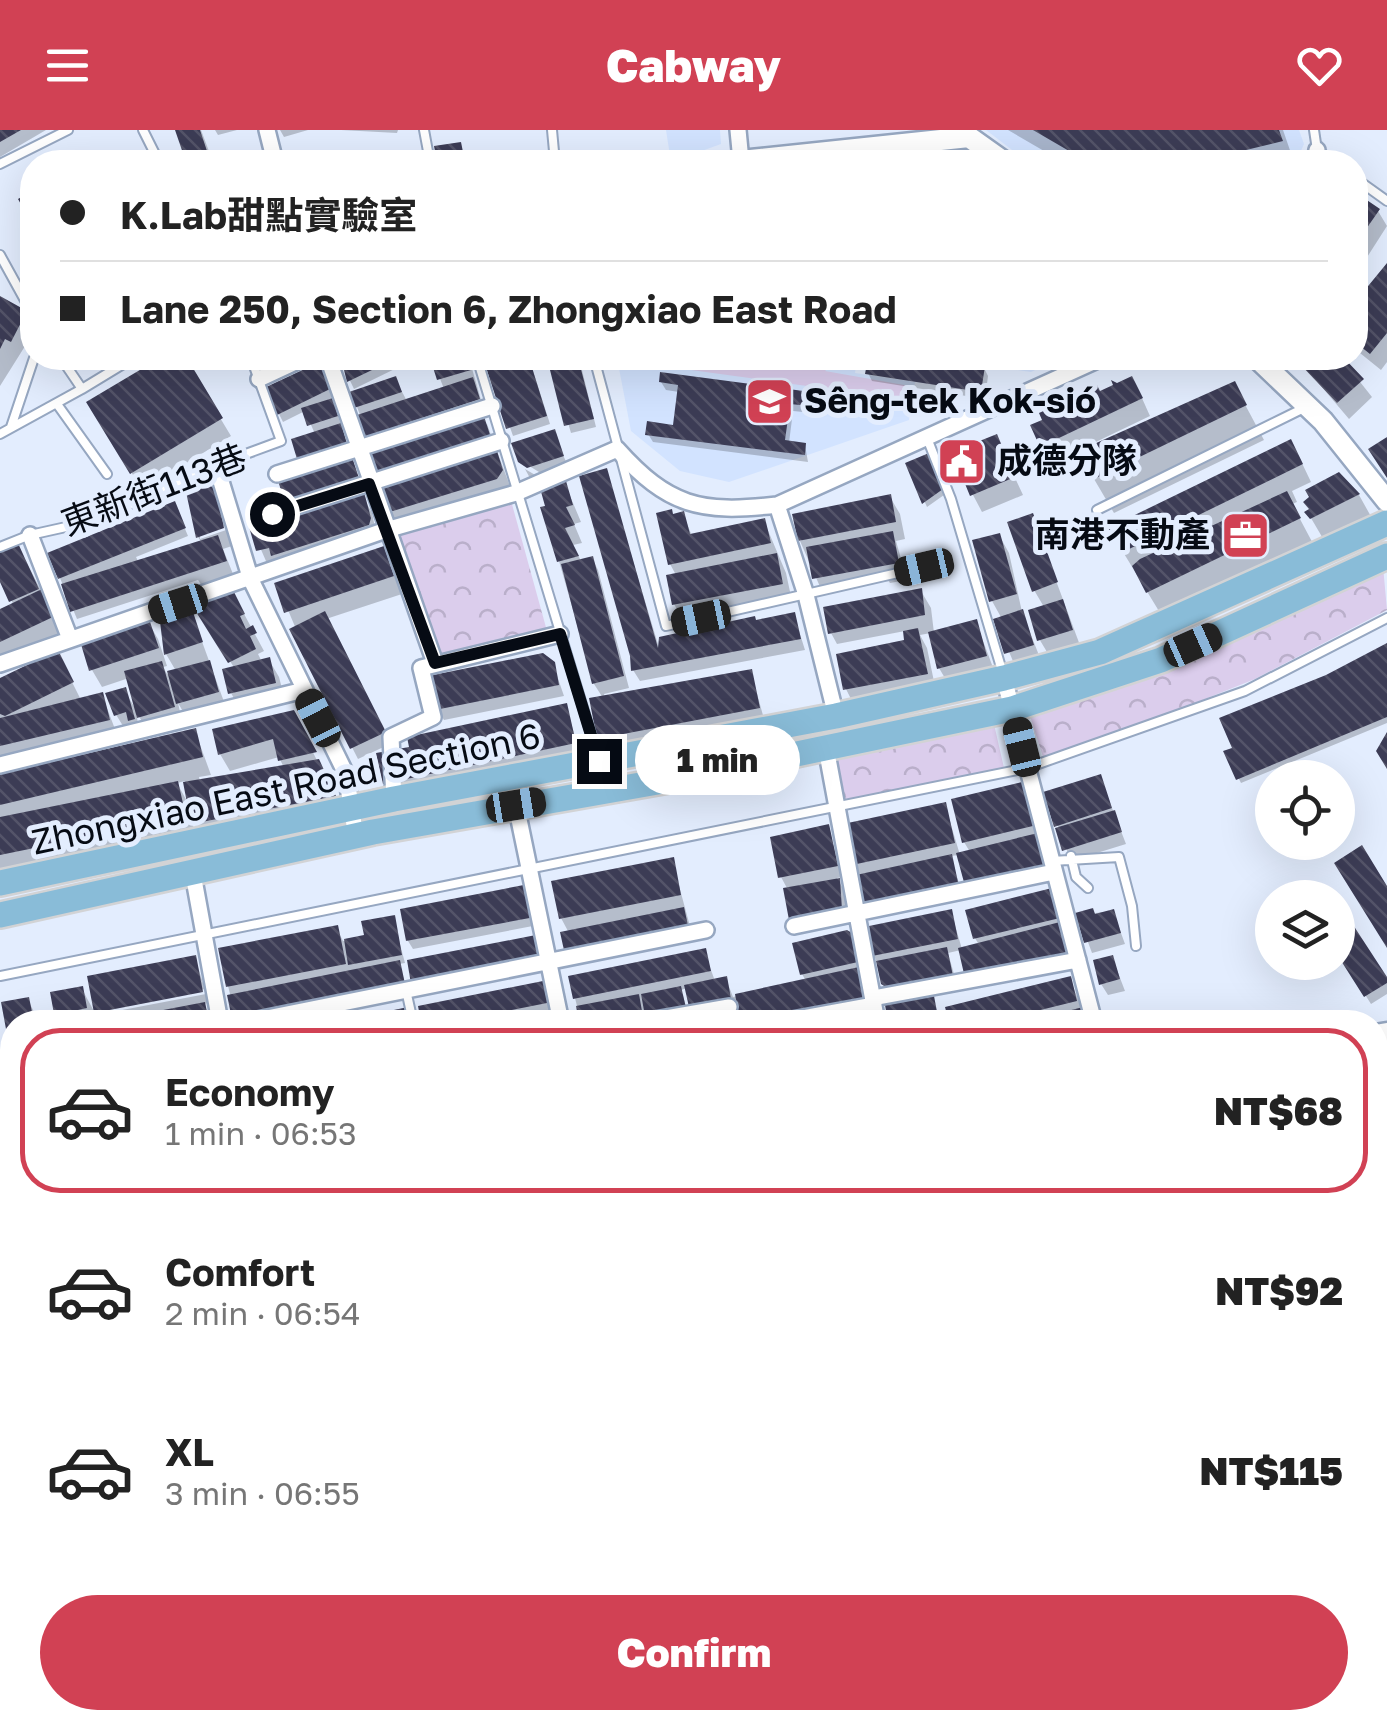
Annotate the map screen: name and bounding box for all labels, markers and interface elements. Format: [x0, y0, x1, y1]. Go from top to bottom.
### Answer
icon: menu [40, 38, 95, 93]
text: Cabway [606, 38, 781, 92]
icon: heart [1292, 38, 1347, 93]
text: K.Lab甜點實驗室 [120, 192, 417, 237]
text: Lane 250, Section 6, Zhongxiao East Road [120, 286, 897, 331]
school or university icon: Sêng-tek Kok-sió [743, 375, 795, 427]
place label: Sêng-tek Kok-sió [804, 379, 1096, 421]
street label: 東新街113巷 [55, 435, 252, 544]
public building icon: 成德分隊 [936, 435, 988, 487]
place label: 成德分隊 [997, 439, 1137, 481]
route start [250, 492, 295, 537]
office icon: 南港不動產 [1219, 509, 1271, 561]
place label: 南港不動產 [1035, 513, 1210, 555]
car [891, 546, 957, 588]
car [145, 580, 211, 628]
car [669, 597, 733, 639]
car [1159, 619, 1227, 671]
car [291, 684, 345, 752]
street label: Zhongxiao East Road Section 6 [28, 714, 544, 863]
car [1000, 714, 1044, 780]
callout: 1 min [634, 726, 799, 796]
route end [577, 739, 622, 784]
text: 1 min [677, 741, 758, 779]
map controls [1255, 760, 1355, 980]
button: locate [1255, 760, 1355, 860]
car [484, 785, 548, 825]
button: layers [1255, 880, 1355, 980]
icon: car [45, 1066, 135, 1156]
text: Economy [165, 1069, 334, 1114]
text: NT$68 [1214, 1088, 1343, 1133]
text: 1 min · 06:53 [165, 1114, 357, 1152]
icon: car [45, 1246, 135, 1336]
text: Comfort [165, 1249, 315, 1294]
text: NT$92 [1215, 1268, 1343, 1313]
text: 2 min · 06:54 [165, 1294, 361, 1332]
icon: car [45, 1426, 135, 1516]
text: XL [165, 1429, 214, 1474]
text: NT$115 [1200, 1448, 1343, 1493]
text: 3 min · 06:55 [165, 1474, 360, 1512]
button: Confirm [40, 1595, 1348, 1710]

